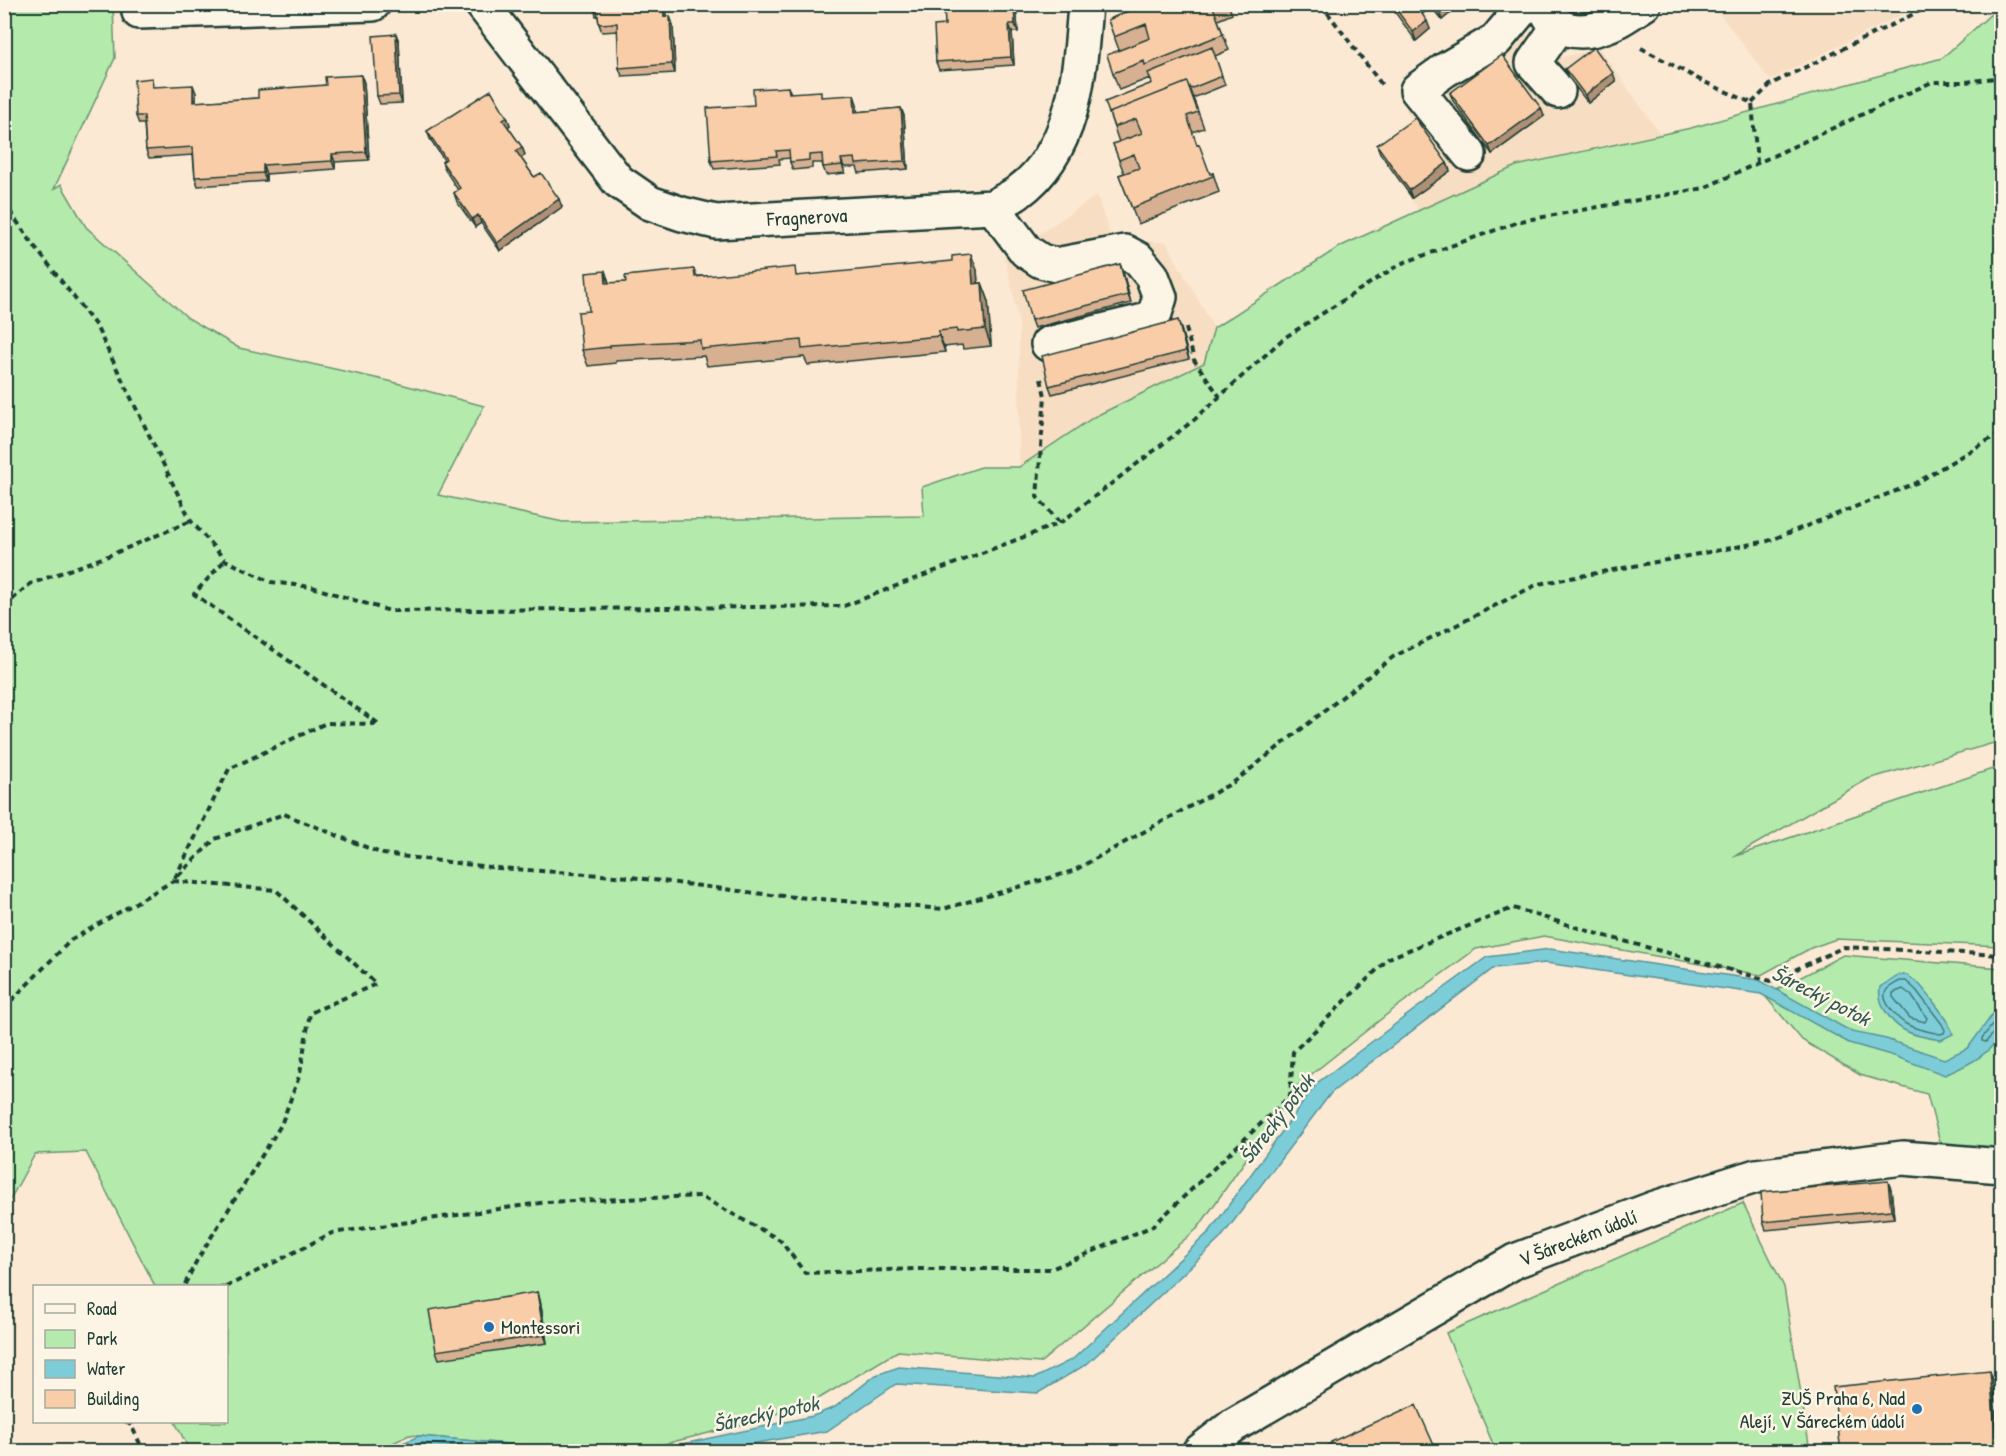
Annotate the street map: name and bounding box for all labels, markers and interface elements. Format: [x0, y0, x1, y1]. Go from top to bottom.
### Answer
street label: Fragnerova [765, 201, 848, 232]
water label: Šárecký potok [1767, 958, 1877, 1034]
water label: Šárecký potok [1232, 1066, 1322, 1170]
street label: V Šáreckém údolí [1515, 1203, 1641, 1272]
legend [33, 1285, 228, 1423]
text: Road [87, 1296, 117, 1321]
place label: Montessori [501, 1313, 580, 1340]
marker: Montessori [482, 1320, 496, 1334]
text: Park [87, 1326, 118, 1351]
text: Water [87, 1356, 125, 1381]
place label: ZUŠ Praha 6, Nad Alejí, V Šáreckém údolí [1740, 1384, 1905, 1434]
text: Building [87, 1386, 139, 1411]
water label: Šárecký potok [711, 1388, 823, 1439]
marker: ZUŠ Praha 6, Nad Alejí, V Šáreckém údolí [1910, 1402, 1924, 1416]

